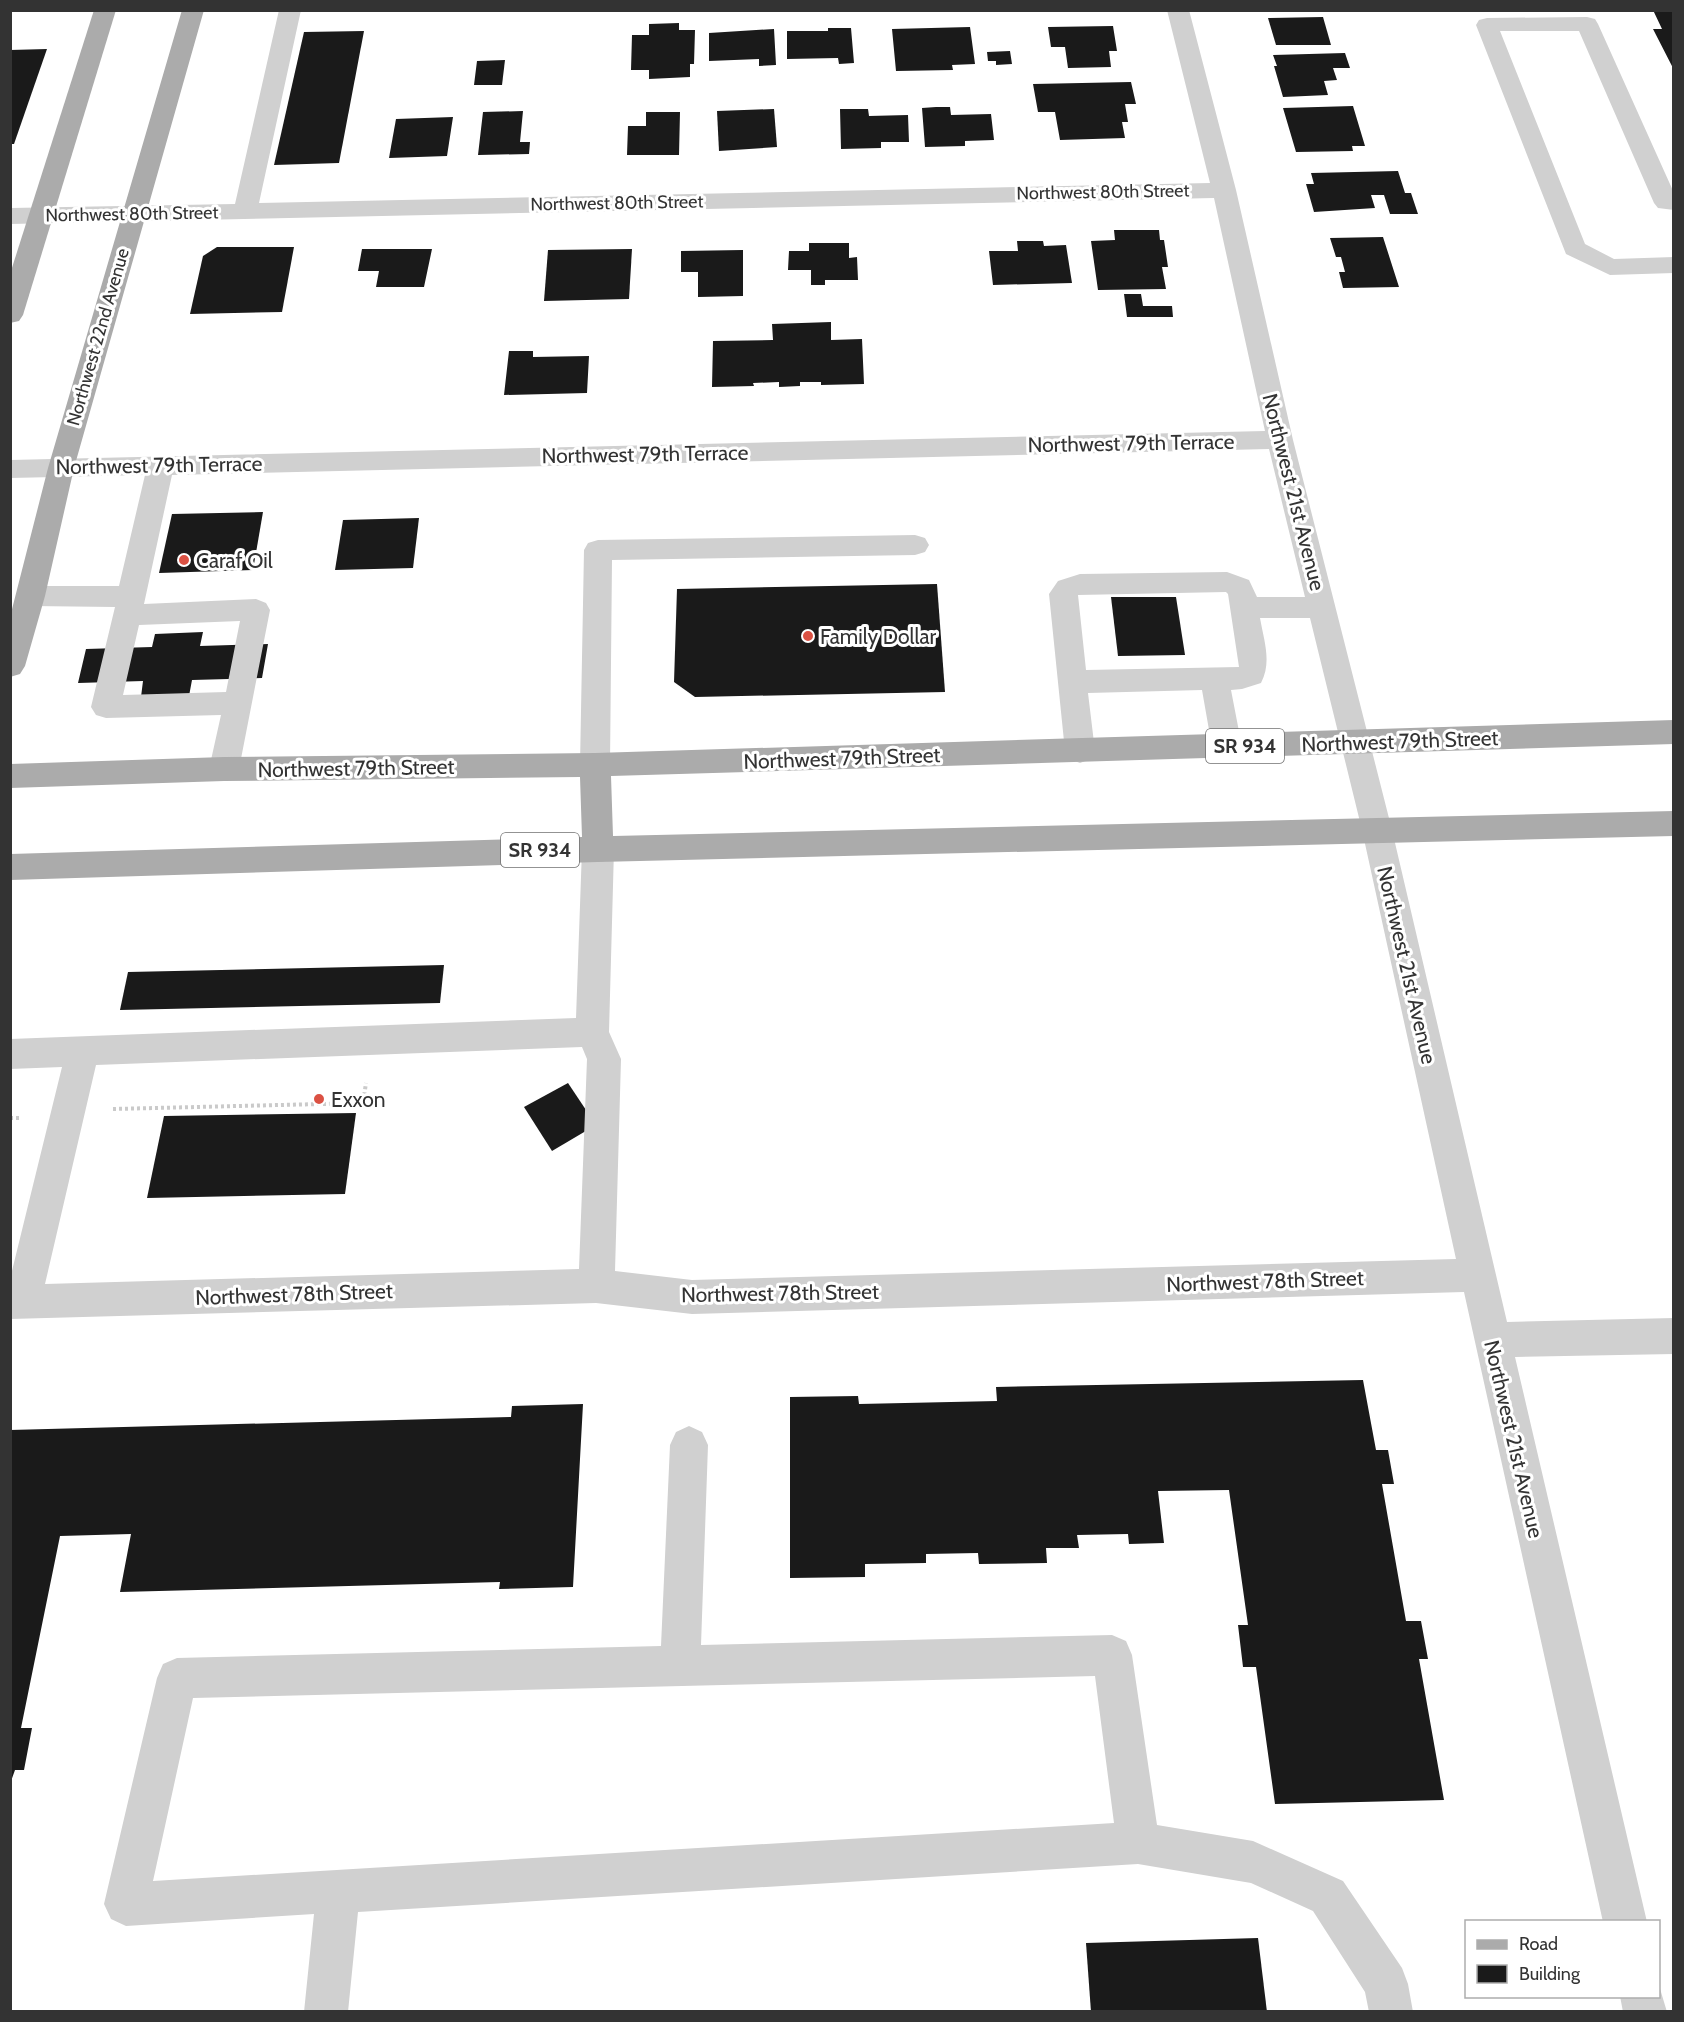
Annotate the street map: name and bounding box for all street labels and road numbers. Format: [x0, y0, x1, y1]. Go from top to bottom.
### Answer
street label: Northwest 80th Street [1016, 179, 1190, 205]
street label: Northwest 80th Street [530, 190, 704, 216]
street label: Northwest 80th Street [45, 201, 219, 227]
street label: Northwest 22nd Avenue [62, 246, 134, 428]
street label: Northwest 21st Avenue [1257, 391, 1331, 593]
street label: Northwest 79th Terrace [1027, 429, 1235, 457]
street label: Northwest 79th Terrace [541, 440, 749, 468]
street label: Northwest 79th Terrace [55, 451, 263, 479]
street label: Northwest 79th Street [1301, 725, 1499, 757]
road number: SR 934 [1206, 729, 1284, 763]
street label: Northwest 79th Street [743, 742, 941, 774]
street label: Northwest 79th Street [257, 754, 455, 782]
road number: SR 934 [501, 833, 579, 867]
street label: Northwest 21st Avenue [1372, 864, 1442, 1067]
street label: Northwest 78th Street [1166, 1265, 1364, 1297]
street label: Northwest 78th Street [195, 1278, 393, 1310]
street label: Northwest 78th Street [681, 1279, 879, 1307]
street label: Northwest 21st Avenue [1479, 1338, 1549, 1541]

